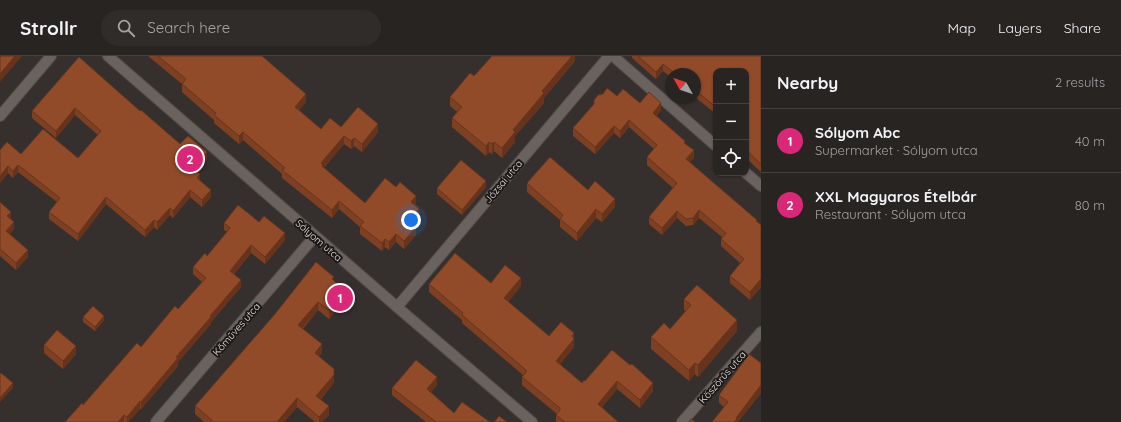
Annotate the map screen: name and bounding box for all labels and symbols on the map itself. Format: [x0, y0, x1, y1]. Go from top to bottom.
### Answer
north arrow [665, 68, 701, 104]
pin: 2 [177, 144, 203, 174]
street label: Józsai utca [482, 157, 525, 206]
your location [401, 210, 421, 230]
street label: Sólyom utca [293, 217, 345, 264]
pin: 1 [327, 283, 353, 313]
street label: Kőműves utca [210, 300, 263, 359]
street label: Köszörűs utca [696, 348, 749, 406]

